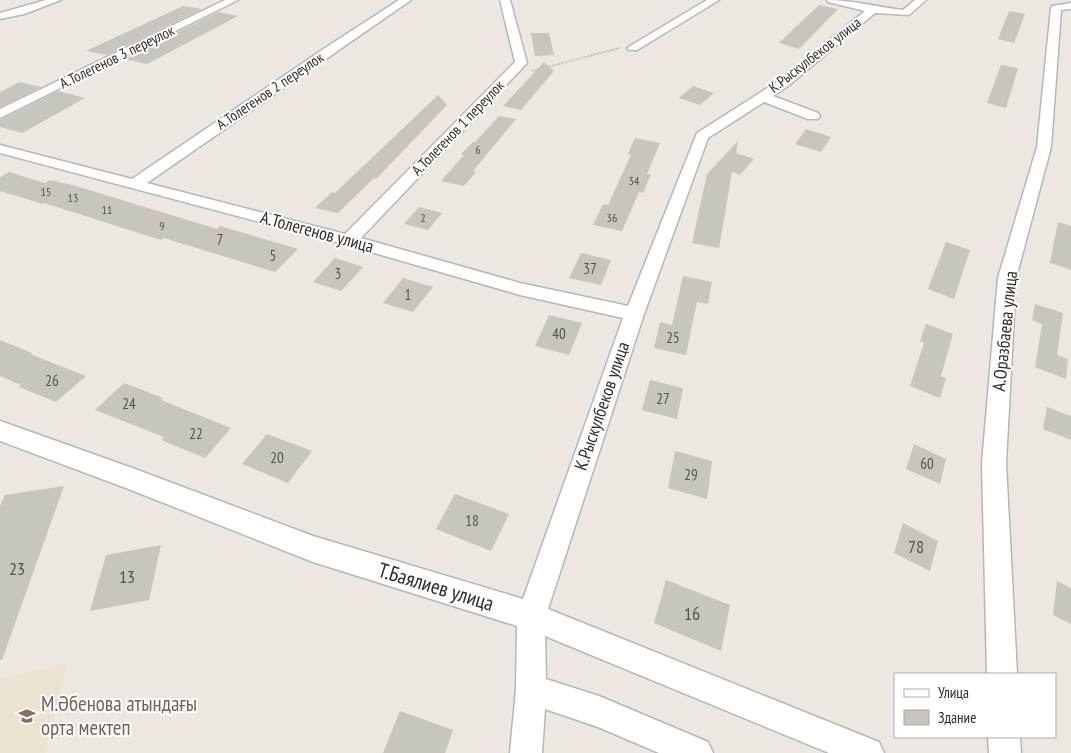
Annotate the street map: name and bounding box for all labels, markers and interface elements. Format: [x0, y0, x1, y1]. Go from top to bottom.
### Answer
street label: К.Рыскулбеков улица [765, 13, 865, 97]
street label: А.Толегенов 3 переулок [56, 20, 177, 93]
street label: А.Толегенов 2 переулок [212, 48, 327, 134]
street label: А.Толегенов 1 переулок [407, 76, 508, 179]
house number: 6 [475, 142, 481, 157]
house number: 34 [629, 173, 640, 188]
house number: 15 [41, 184, 51, 199]
house number: 13 [68, 190, 78, 205]
house number: 11 [102, 202, 112, 217]
street label: А.Толегенов улица [258, 205, 376, 258]
house number: 2 [420, 210, 426, 225]
house number: 36 [607, 210, 617, 225]
house number: 9 [159, 218, 165, 233]
house number: 7 [217, 230, 223, 249]
house number: 5 [270, 246, 276, 265]
house number: 37 [583, 259, 597, 278]
house number: 3 [335, 264, 341, 283]
street label: А.Оразбаева улица [987, 270, 1022, 392]
house number: 1 [405, 285, 411, 304]
house number: 40 [552, 324, 566, 343]
house number: 25 [666, 328, 680, 347]
street label: К.Рыскулбеков улица [569, 339, 634, 473]
house number: 26 [45, 371, 59, 390]
house number: 27 [656, 389, 670, 408]
house number: 24 [122, 394, 136, 413]
house number: 22 [189, 424, 203, 443]
house number: 20 [270, 448, 284, 467]
house number: 60 [920, 454, 934, 473]
house number: 29 [684, 465, 698, 484]
house number: 18 [465, 511, 479, 530]
house number: 78 [908, 535, 924, 558]
street label: Т.Баялиев улица [375, 556, 497, 617]
house number: 23 [9, 557, 25, 580]
house number: 13 [119, 565, 135, 588]
house number: 16 [684, 602, 700, 625]
legend [894, 673, 1056, 738]
text: Улица [938, 683, 969, 702]
place label: М.Әбенова атындағы орта мектеп [41, 690, 197, 741]
school or university icon: М.Әбенова атындағы орта мектеп [17, 706, 37, 726]
text: Здание [938, 708, 976, 727]

